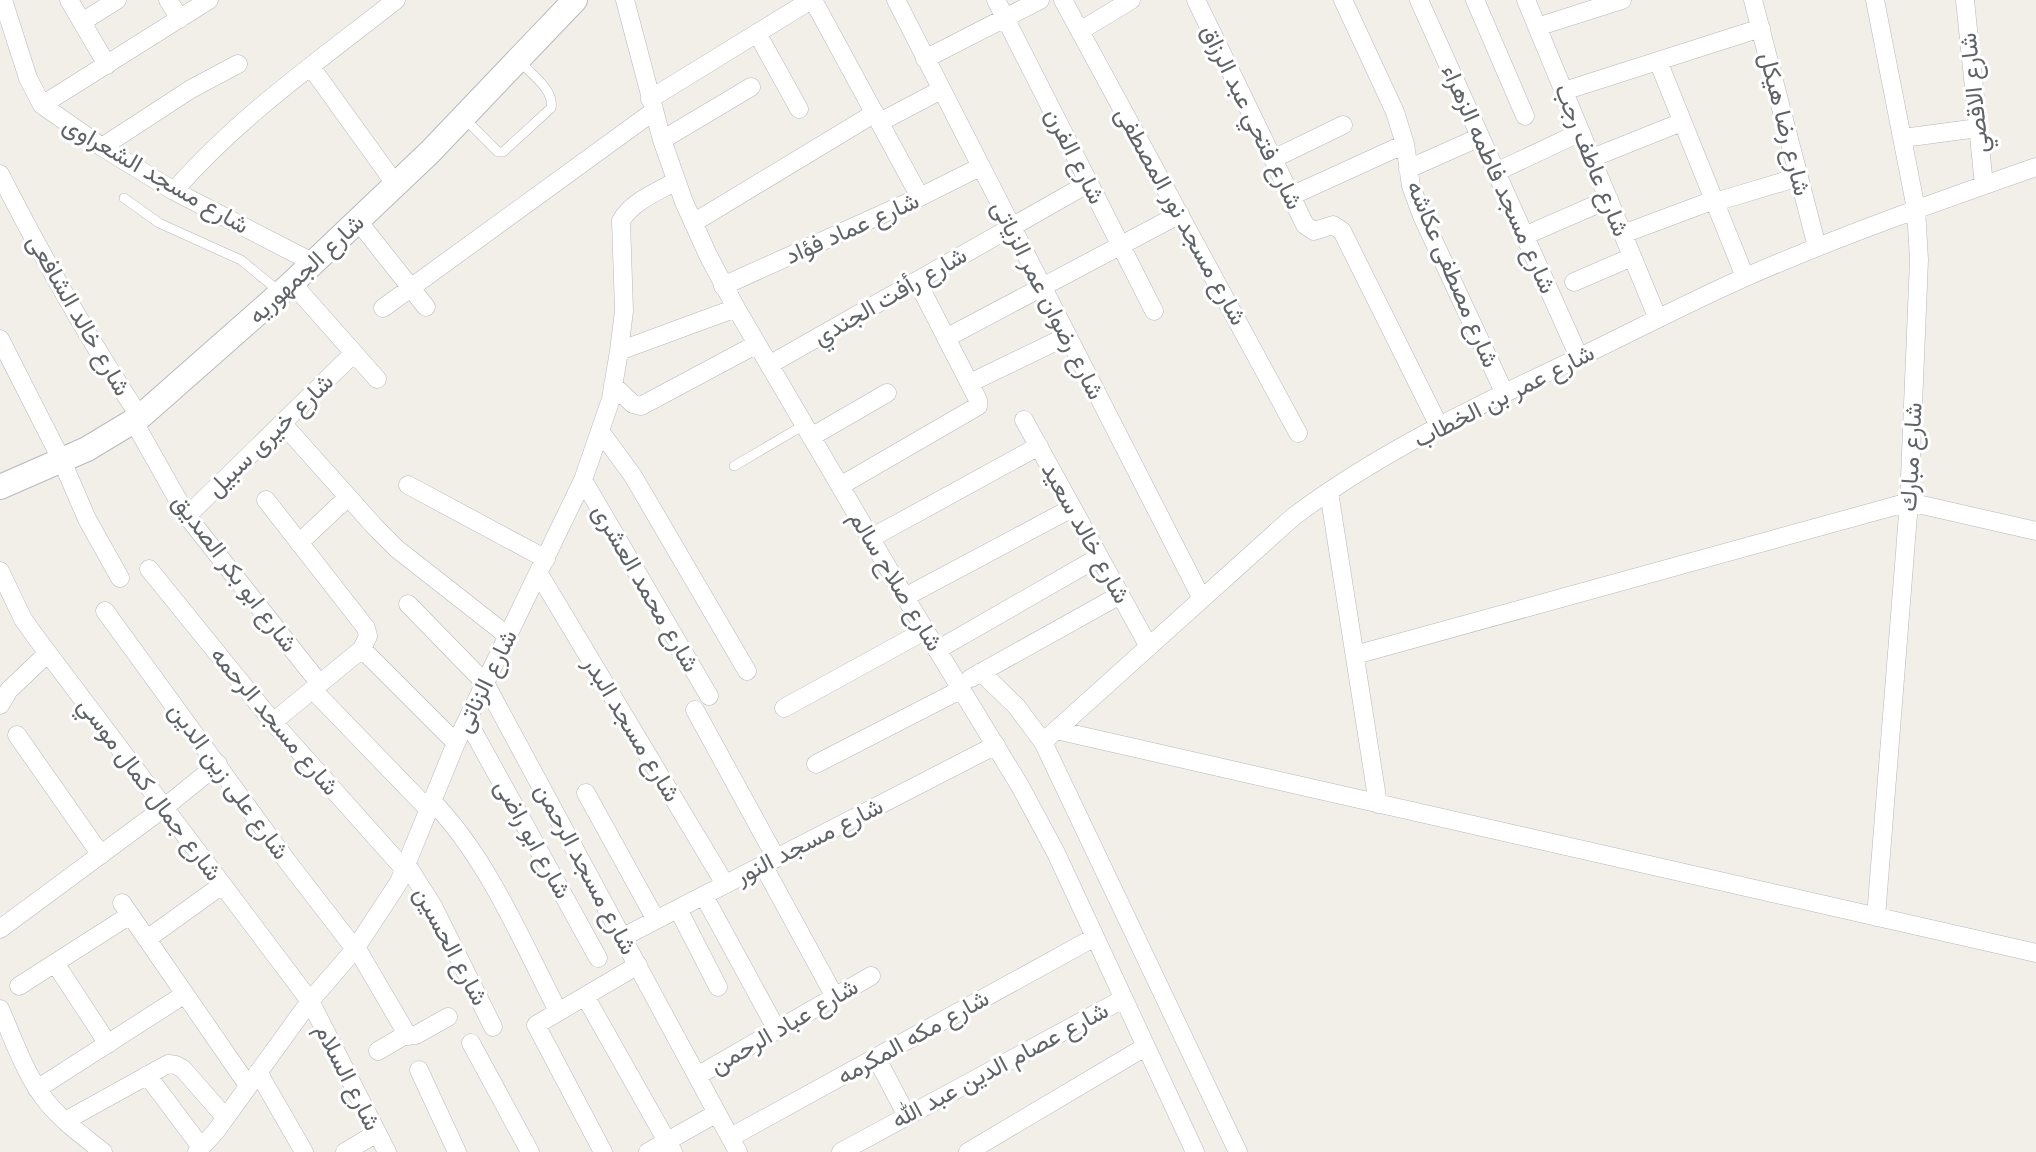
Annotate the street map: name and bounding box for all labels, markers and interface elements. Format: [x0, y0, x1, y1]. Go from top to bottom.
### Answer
street label: شارع فتحي عبد الرزاق [1191, 20, 1310, 216]
street label: شارع الاقصي [1953, 31, 1999, 155]
street label: شارع رضا هيكل [1752, 49, 1817, 199]
street label: شارع مسجد فاطمه الزهراء [1434, 60, 1563, 298]
street label: شارع عاطف رجب [1547, 79, 1636, 241]
street label: شارع مسجد نور المصطفى [1108, 102, 1254, 331]
street label: شارع الفرن [1037, 103, 1112, 209]
street label: شارع مسجد الشعراوى [57, 110, 254, 241]
street label: شارع مصطفى عكاشه [1399, 176, 1506, 372]
street label: شارع عماد فؤاد [780, 185, 924, 272]
street label: شارع رضوان عمر الزياتى [984, 195, 1111, 405]
street label: شارع الجمهوريه [242, 208, 371, 331]
street label: شارع خالد الشافعى [20, 229, 137, 402]
street label: شارع رأفت الجندي [808, 240, 974, 356]
street label: شارع عمر بن الخطاب [1409, 337, 1600, 455]
street label: شارع خيرى سبيل [200, 367, 341, 504]
street label: شارع مبارك [1893, 402, 1930, 513]
street label: شارع خالد سعيد [1034, 457, 1137, 609]
street label: شارع ابو بكر الصديق [165, 488, 304, 659]
street label: شارع محمد العشرى [585, 499, 706, 678]
street label: شارع صلاح سالم [841, 505, 950, 657]
street label: شارع الزناتى [448, 625, 525, 738]
street label: شارع مسجد الرحمه [203, 641, 346, 802]
street label: شارع مسجد البدر [575, 650, 687, 808]
street label: شارع جمال كمال موسي [68, 691, 229, 889]
street label: شارع على زين الدين [161, 697, 296, 866]
street label: شارع ابو راضى [487, 774, 578, 904]
street label: شارع مسجد الرحمن [527, 778, 644, 960]
street label: شارع مسجد النور [729, 791, 889, 893]
street label: شارع الحسين [406, 881, 495, 1011]
street label: شارع عباد الرحمن [705, 971, 864, 1081]
street label: شارع مكه المكرمه [832, 983, 995, 1092]
street label: شارع عصام الدين عبد الله [887, 995, 1114, 1136]
street label: شارع السلام [307, 1019, 388, 1136]

